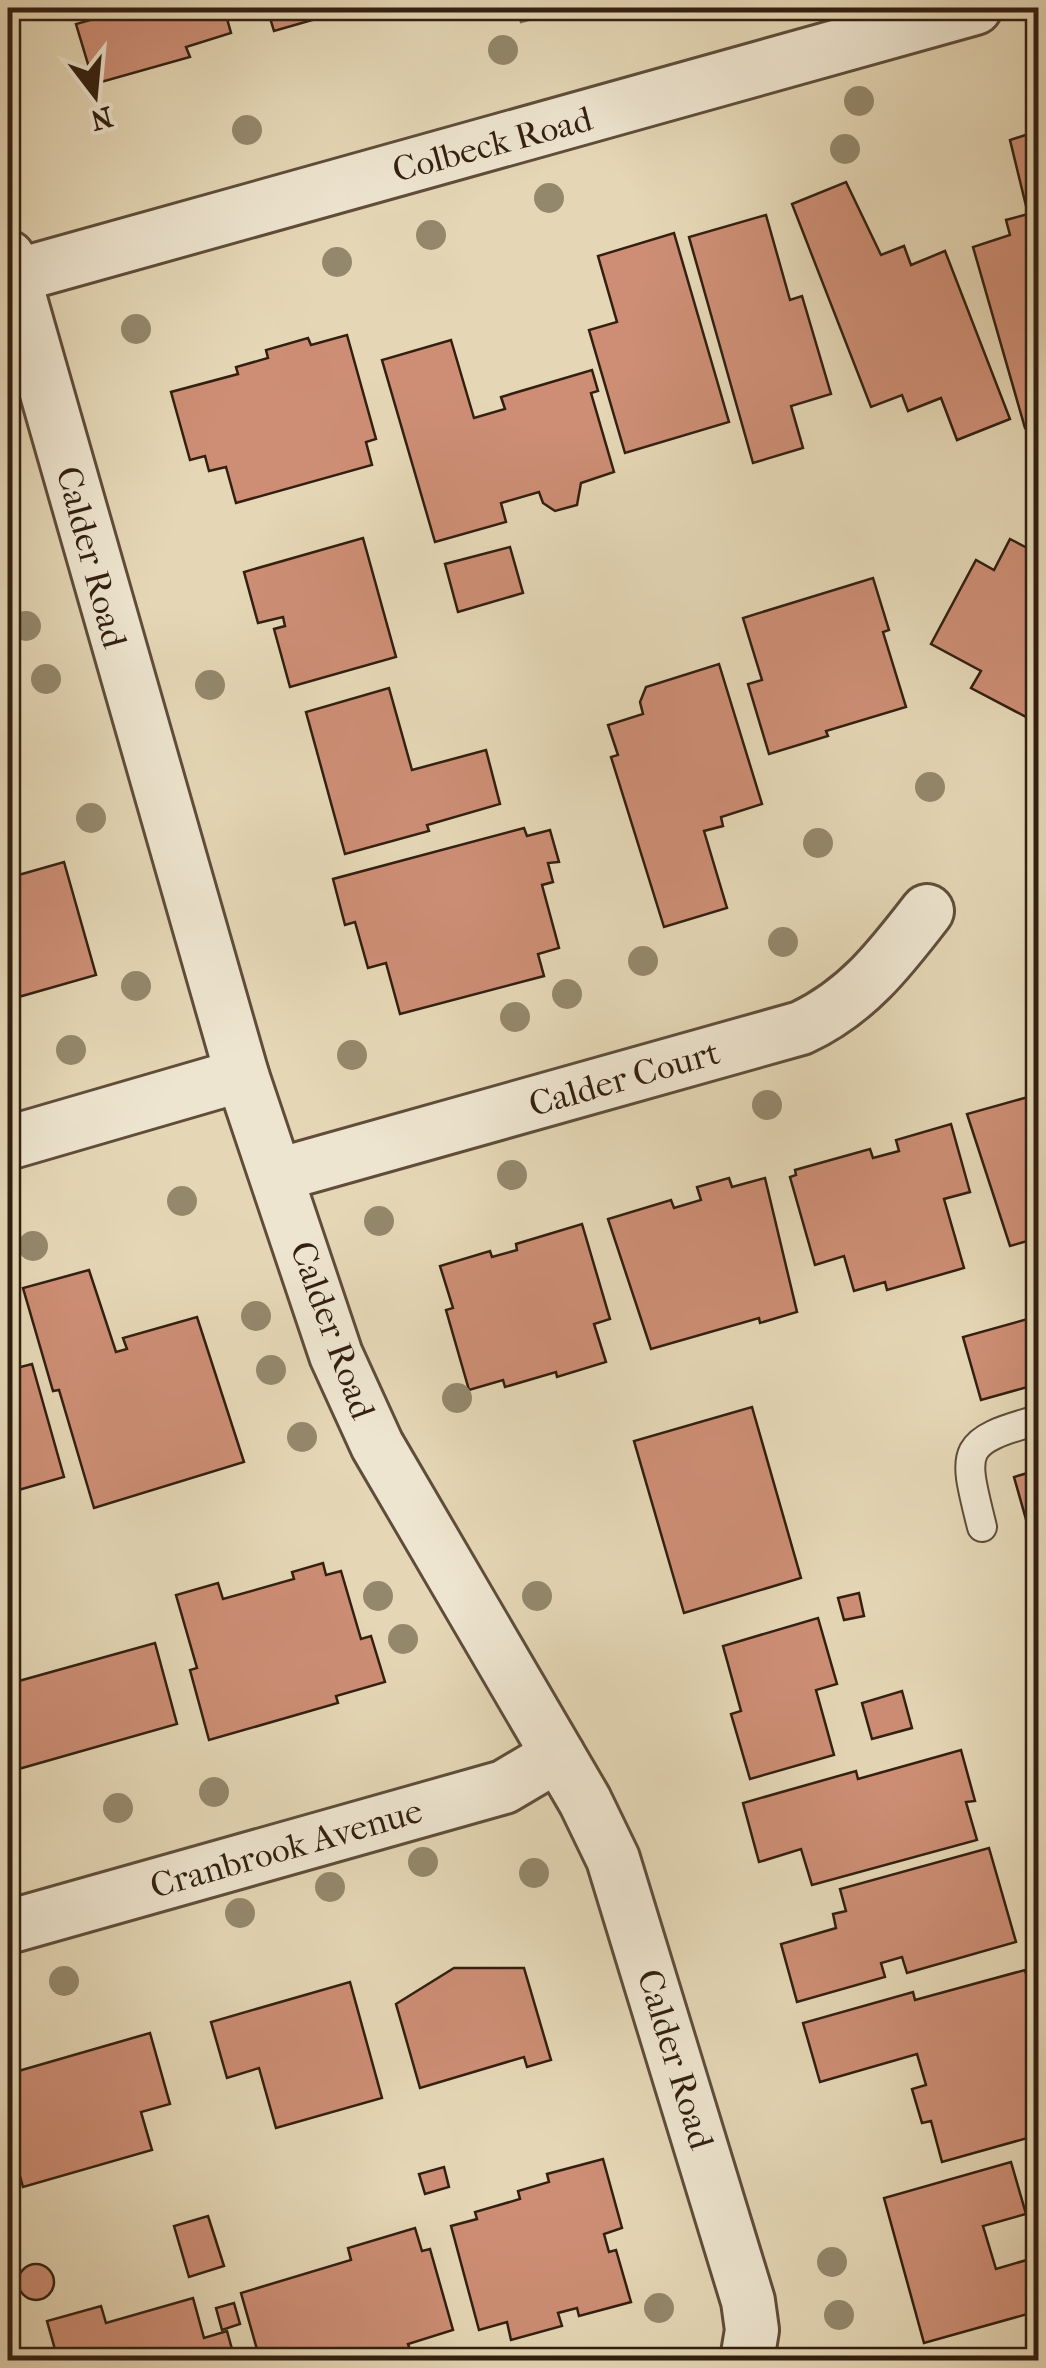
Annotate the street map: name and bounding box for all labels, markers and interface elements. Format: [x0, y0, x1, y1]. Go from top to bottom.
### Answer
north arrow [45, 45, 145, 145]
street label: Colbeck Road [388, 98, 597, 191]
text: N [86, 100, 117, 138]
street label: Calder Road [48, 462, 136, 653]
street label: Calder Court [524, 1032, 725, 1125]
street label: Calder Road [281, 1236, 384, 1425]
street label: Cranbrook Avenue [145, 1790, 427, 1907]
street label: Calder Road [629, 1964, 723, 2155]

